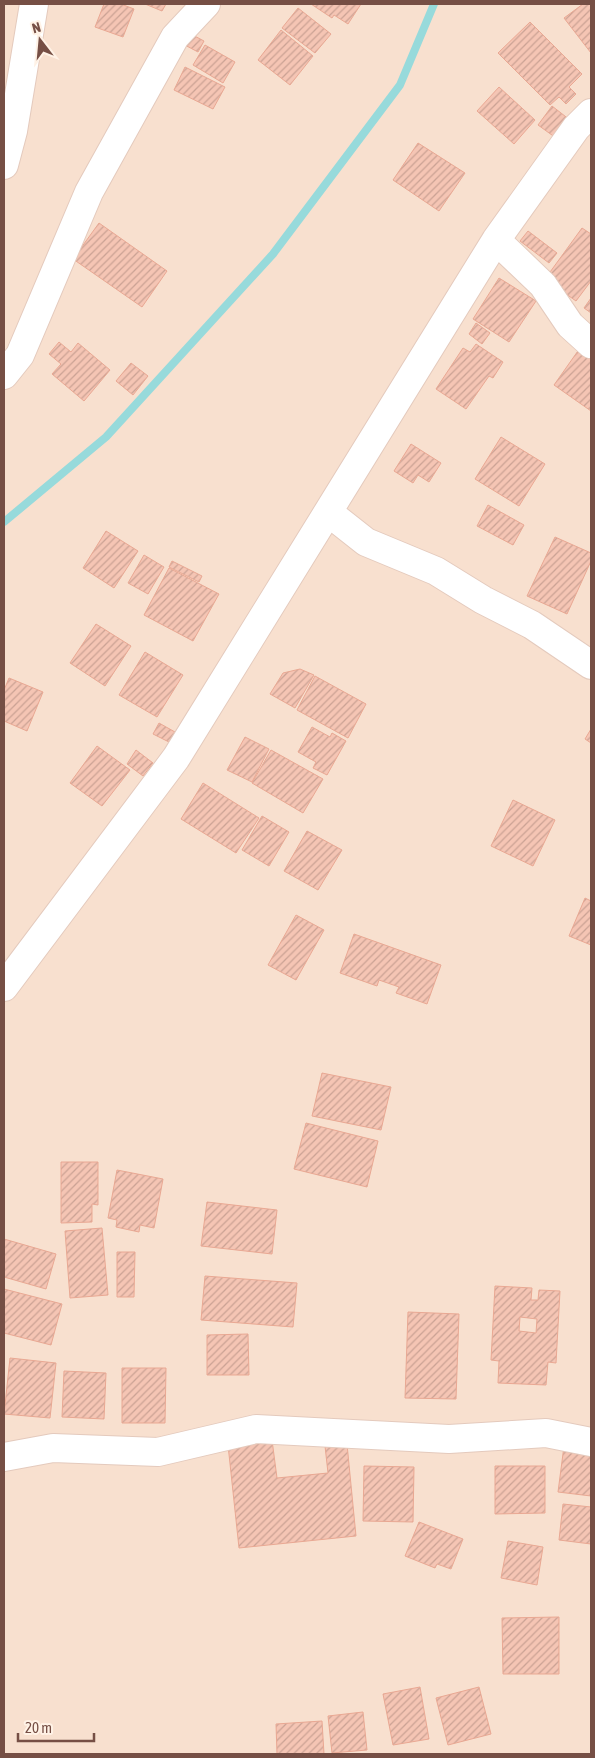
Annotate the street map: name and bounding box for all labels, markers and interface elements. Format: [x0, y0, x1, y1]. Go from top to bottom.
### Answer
north arrow [15, 15, 65, 65]
text: N [30, 19, 43, 36]
scale bar [18, 1710, 94, 1742]
text: 20 m [25, 1719, 52, 1736]

